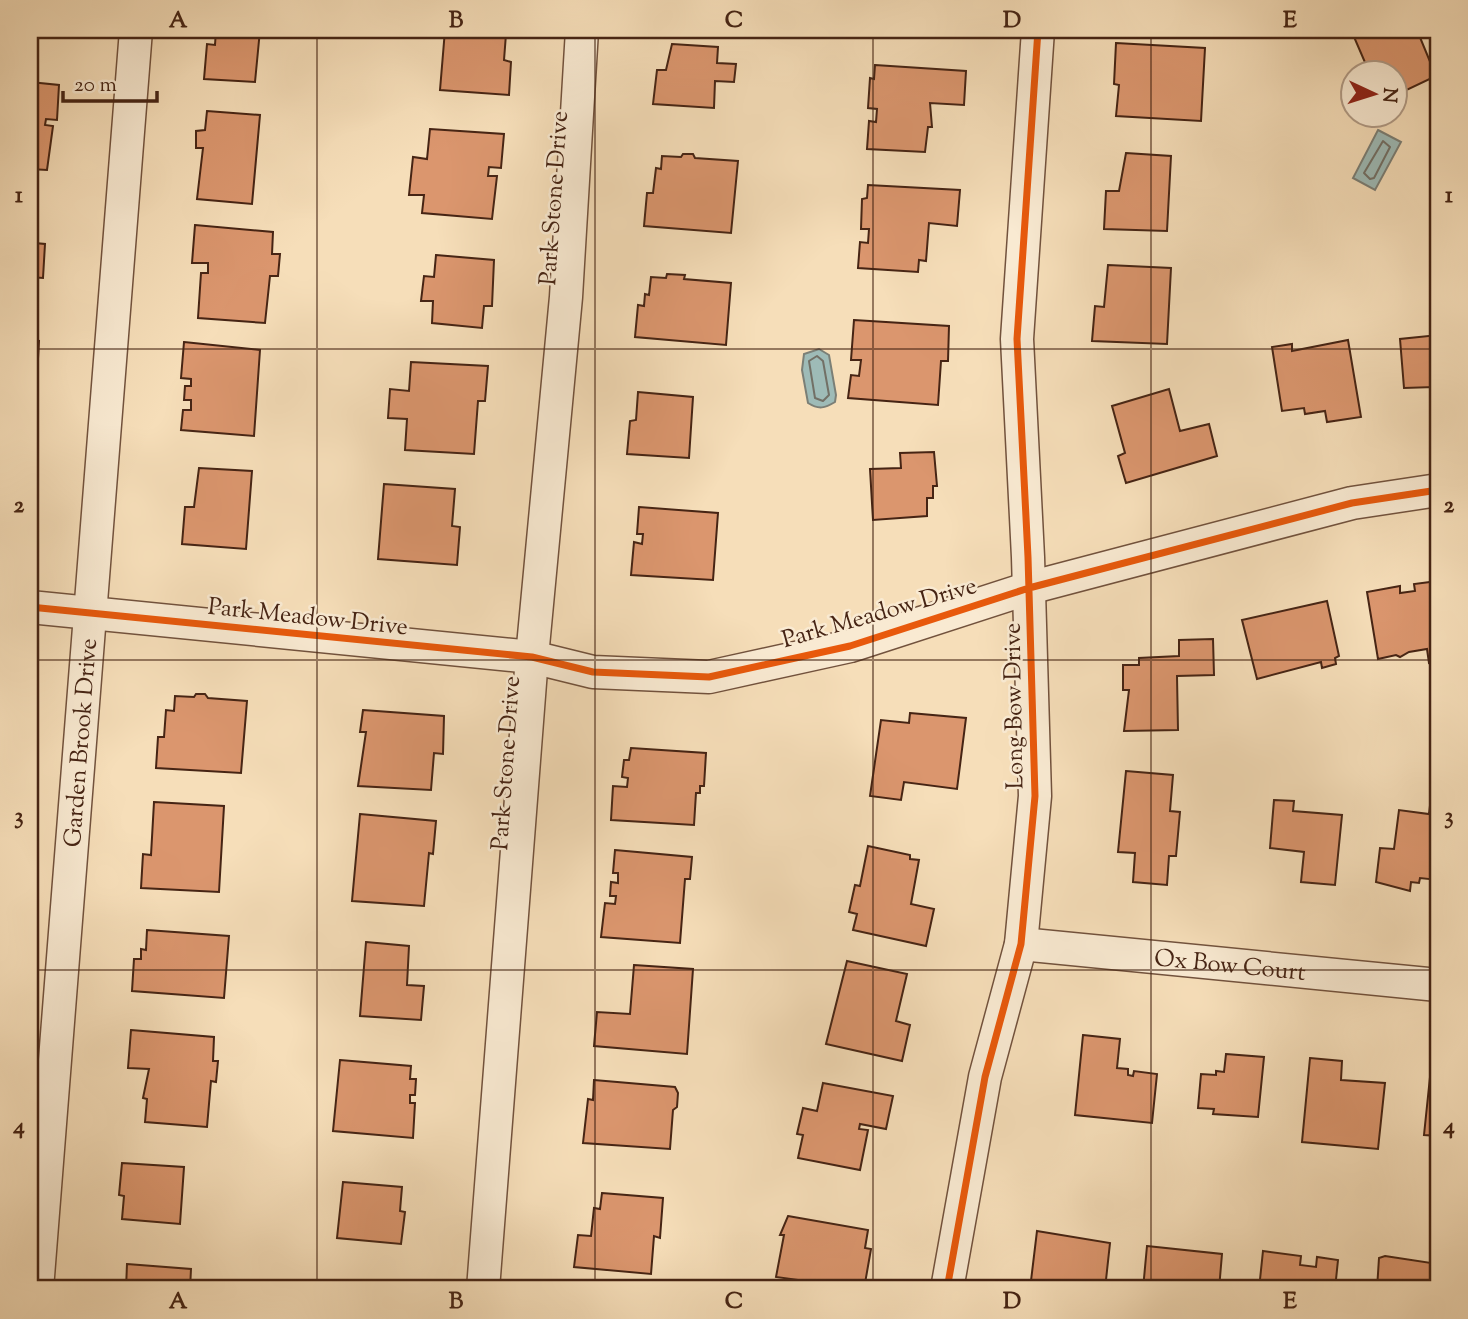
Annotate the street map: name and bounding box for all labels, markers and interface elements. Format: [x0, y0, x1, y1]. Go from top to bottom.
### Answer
text: A [169, 5, 188, 38]
text: B [449, 5, 464, 38]
text: C [725, 5, 743, 38]
text: D [1003, 5, 1021, 38]
text: E [1283, 5, 1297, 38]
scale bar [63, 60, 158, 104]
north arrow [1338, 60, 1408, 130]
text: 20 m [74, 71, 117, 101]
text: N [1374, 87, 1402, 104]
street label: Park Stone Drive [532, 110, 578, 286]
text: 1 [15, 180, 23, 213]
text: 1 [1445, 180, 1453, 213]
text: 2 [14, 490, 25, 523]
text: 2 [1444, 490, 1455, 523]
street label: Park Meadow Drive [778, 570, 981, 658]
street label: Park Meadow Drive [206, 591, 410, 645]
street label: Long Bow Drive [997, 622, 1033, 790]
street label: Garden Brook Drive [57, 637, 107, 849]
street label: Park Stone Drive [484, 675, 530, 851]
text: 3 [14, 801, 24, 834]
text: 3 [1444, 801, 1454, 834]
street label: Ox Bow Court [1152, 942, 1307, 991]
text: 4 [12, 1111, 25, 1144]
text: 4 [1442, 1111, 1455, 1144]
text: A [169, 1286, 188, 1319]
text: B [449, 1286, 464, 1319]
text: C [725, 1286, 743, 1319]
text: D [1003, 1286, 1021, 1319]
text: E [1283, 1286, 1297, 1319]

